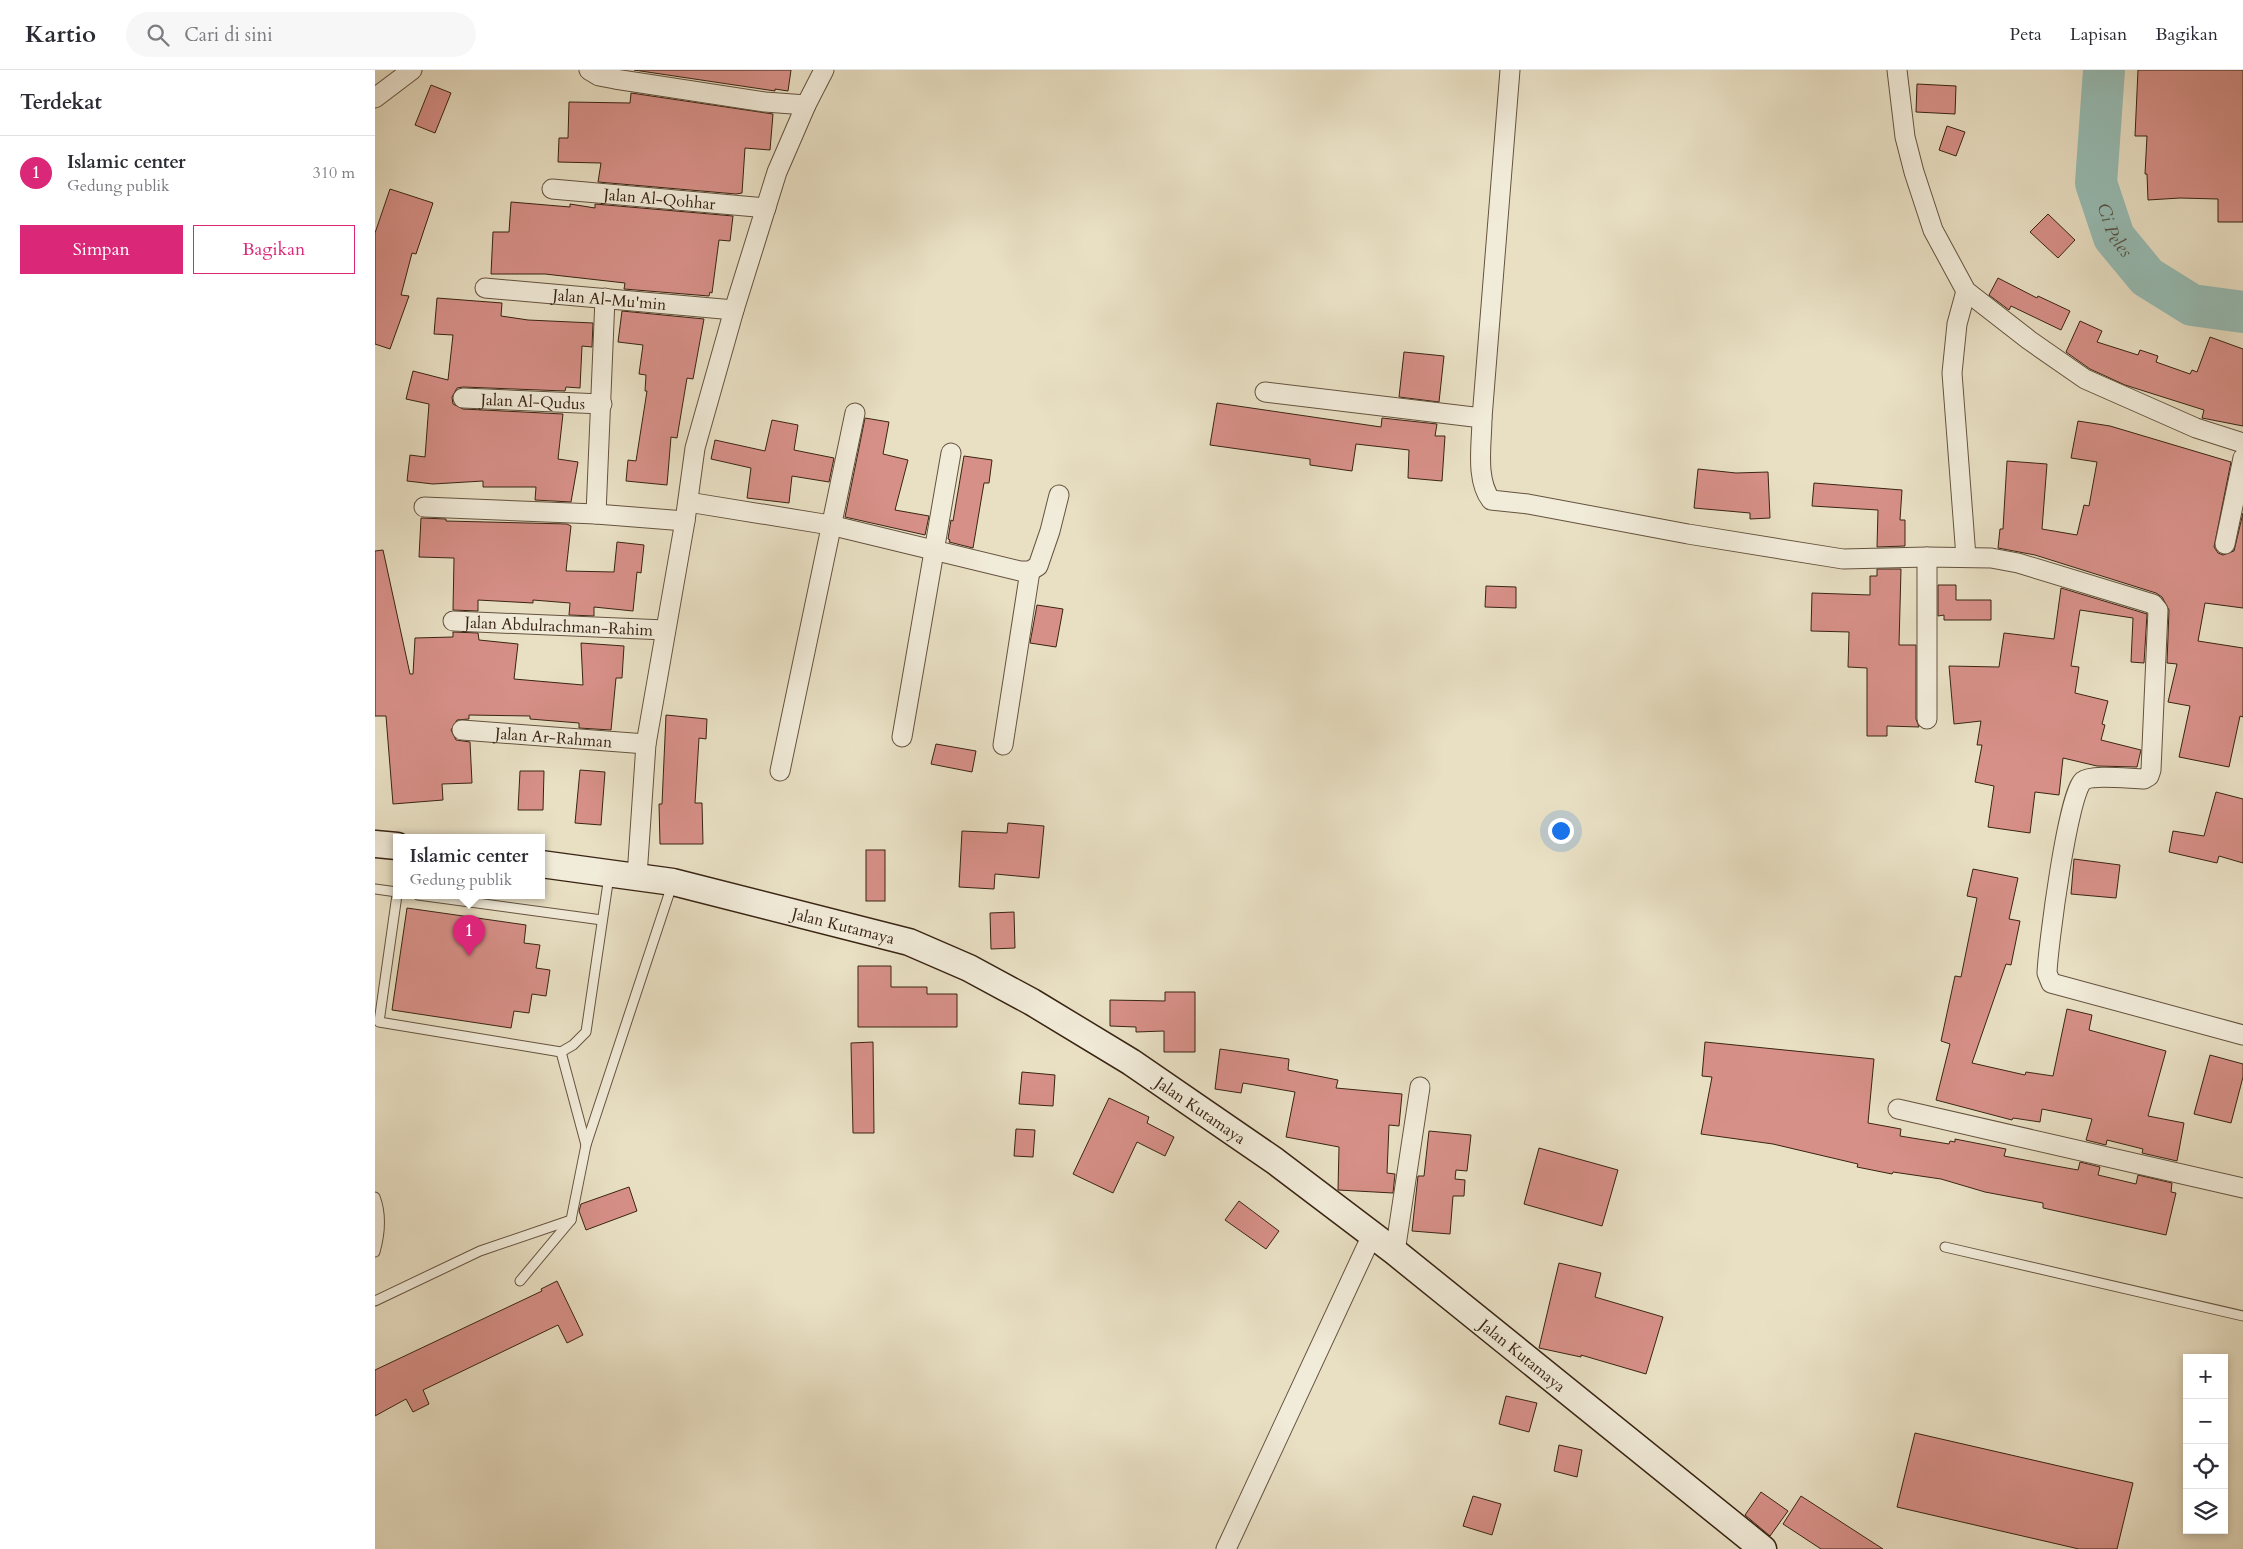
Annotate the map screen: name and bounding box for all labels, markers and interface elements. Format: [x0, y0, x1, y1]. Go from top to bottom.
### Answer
search box [126, 12, 476, 57]
text: Kartio [25, 18, 96, 51]
icon: search [144, 21, 172, 49]
text: Cari di sini [184, 22, 273, 48]
text: Peta [2010, 22, 2042, 47]
text: Lapisan [2070, 22, 2127, 47]
text: Bagikan [2155, 22, 2218, 47]
text: Terdekat [20, 88, 102, 117]
text: Islamic center [67, 149, 186, 175]
text: 1 [32, 162, 40, 184]
text: 310 m [313, 162, 355, 184]
text: Gedung publik [67, 175, 170, 197]
street label: Jalan Al-Qohhar [601, 183, 716, 215]
water label: Ci Peles [2091, 200, 2138, 263]
button: Simpan [20, 225, 183, 274]
button: Bagikan [193, 225, 355, 274]
street label: Jalan Al-Mu'min [550, 284, 667, 316]
street label: Jalan Al-Qudus [478, 389, 586, 415]
street label: Jalan Abdulrachman-Rahim [462, 611, 654, 642]
street label: Jalan Ar-Rahman [492, 722, 613, 753]
your location [1548, 818, 1574, 844]
popup [393, 834, 545, 899]
text: Islamic center [410, 843, 528, 869]
text: Gedung publik [410, 869, 512, 891]
street label: Jalan Kutamaya [787, 902, 897, 950]
pin: 1 [453, 915, 485, 956]
street label: Jalan Kutamaya [1149, 1071, 1250, 1150]
street label: Jalan Kutamaya [1473, 1313, 1570, 1398]
map controls [2183, 1354, 2228, 1534]
button: + [2183, 1354, 2228, 1399]
button: − [2183, 1399, 2228, 1444]
button: locate [2183, 1444, 2228, 1489]
button: layers [2183, 1489, 2228, 1534]

